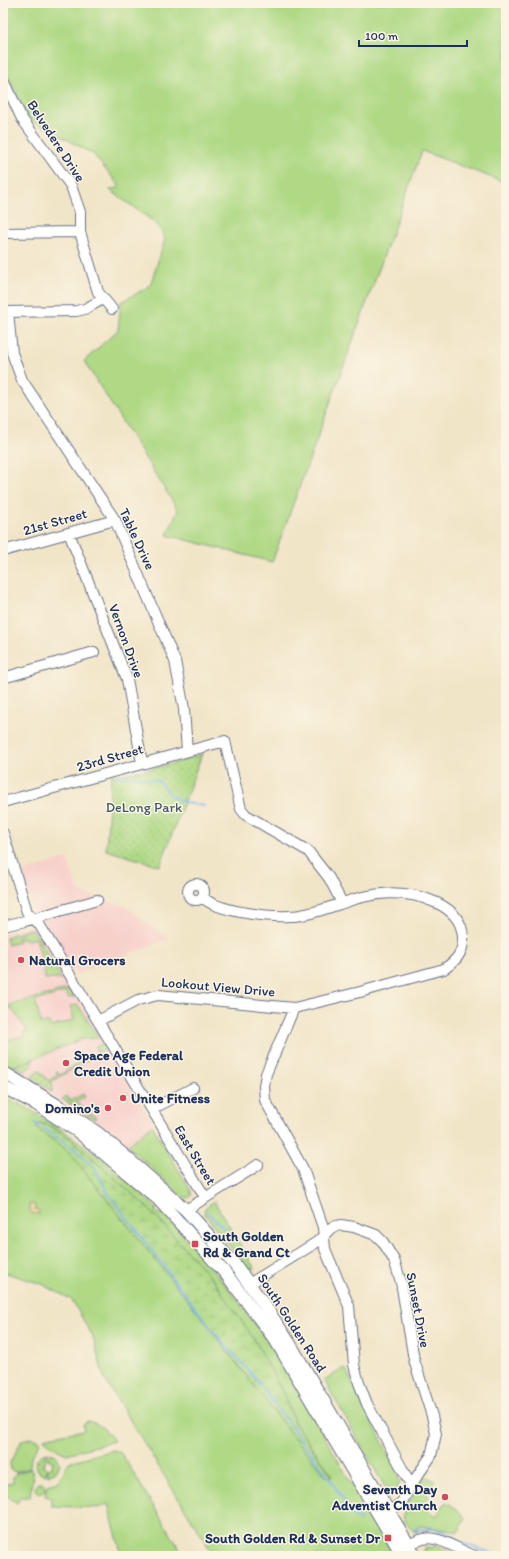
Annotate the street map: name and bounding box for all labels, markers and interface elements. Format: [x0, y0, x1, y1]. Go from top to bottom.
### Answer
scale bar [359, 22, 467, 48]
text: 100 m [365, 29, 398, 43]
street label: Belvedere Drive [23, 97, 89, 185]
street label: 21st Street [21, 505, 89, 539]
street label: Table Drive [115, 506, 159, 573]
street label: Vernon Drive [105, 602, 147, 680]
street label: 23rd Street [75, 740, 145, 776]
park label: DeLong Park [106, 799, 183, 816]
place label: Natural Grocers [29, 952, 125, 969]
marker: Natural Grocers [16, 955, 26, 965]
street label: Lookout View Drive [160, 974, 276, 1000]
place label: Space Age Federal Credit Union [74, 1047, 184, 1080]
marker: Space Age Federal Credit Union [61, 1058, 71, 1068]
place label: Unite Fitness [131, 1090, 210, 1107]
marker: Unite Fitness [118, 1093, 128, 1103]
place label: Domino's [45, 1100, 100, 1117]
marker: Domino's [103, 1103, 113, 1113]
street label: East Street [170, 1122, 220, 1188]
place label: South Golden Rd & Grand Ct [203, 1228, 290, 1261]
marker: South Golden Rd & Grand Ct [190, 1239, 200, 1249]
street label: South Golden Road [254, 1270, 330, 1376]
street label: Sunset Drive [402, 1271, 434, 1349]
place label: Seventh Day Adventist Church [331, 1481, 437, 1514]
marker: Seventh Day Adventist Church [440, 1492, 450, 1502]
place label: South Golden Rd & Sunset Dr [205, 1530, 380, 1547]
marker: South Golden Rd & Sunset Dr [383, 1533, 393, 1543]

